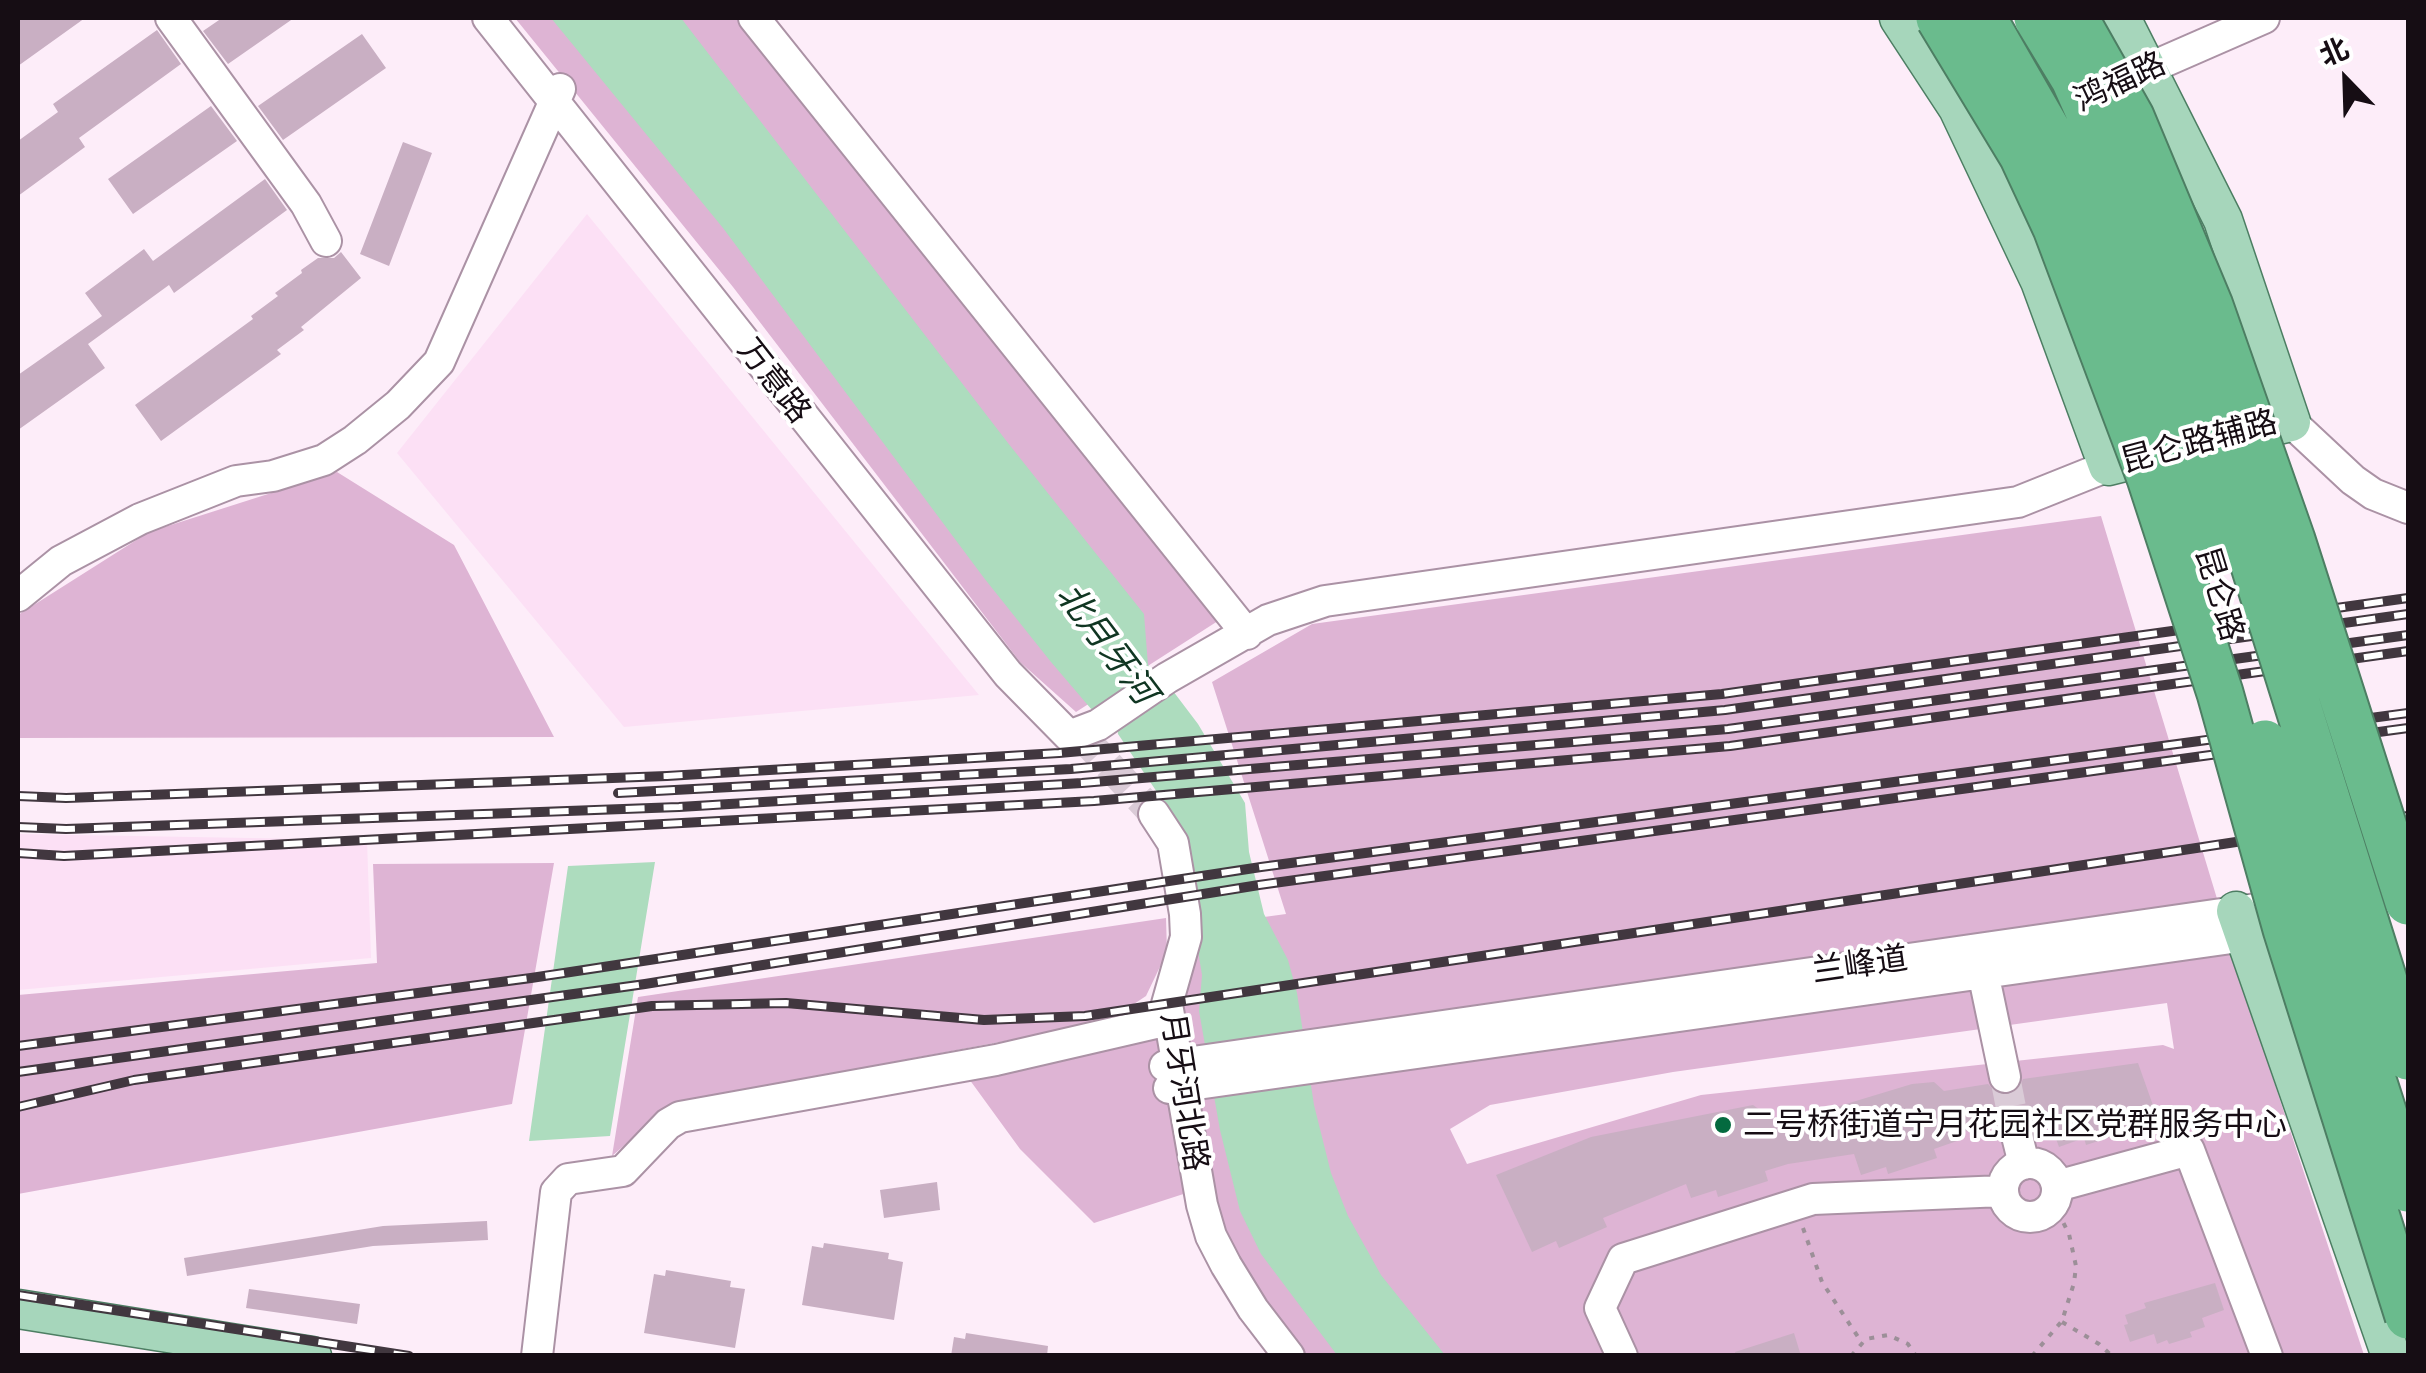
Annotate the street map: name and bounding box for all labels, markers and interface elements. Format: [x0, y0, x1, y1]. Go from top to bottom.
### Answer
north arrow [2296, 30, 2396, 130]
text: 北 [2315, 32, 2353, 72]
street label: 鸿福路 [2068, 44, 2172, 120]
street label: 万意路 [729, 331, 819, 431]
street label: 昆仑路辅路 [2117, 403, 2281, 481]
street label: 昆仑路 [2187, 542, 2251, 646]
water label: 北月牙河 [1047, 575, 1165, 713]
street label: 兰峰道 [1810, 939, 1910, 991]
street label: 月牙河北路 [1153, 1010, 1215, 1174]
place label: 二号桥街道宁月花园社区党群服务中心 [1743, 1106, 2287, 1144]
marker: 二号桥街道宁月花园社区党群服务中心 [1712, 1114, 1734, 1136]

